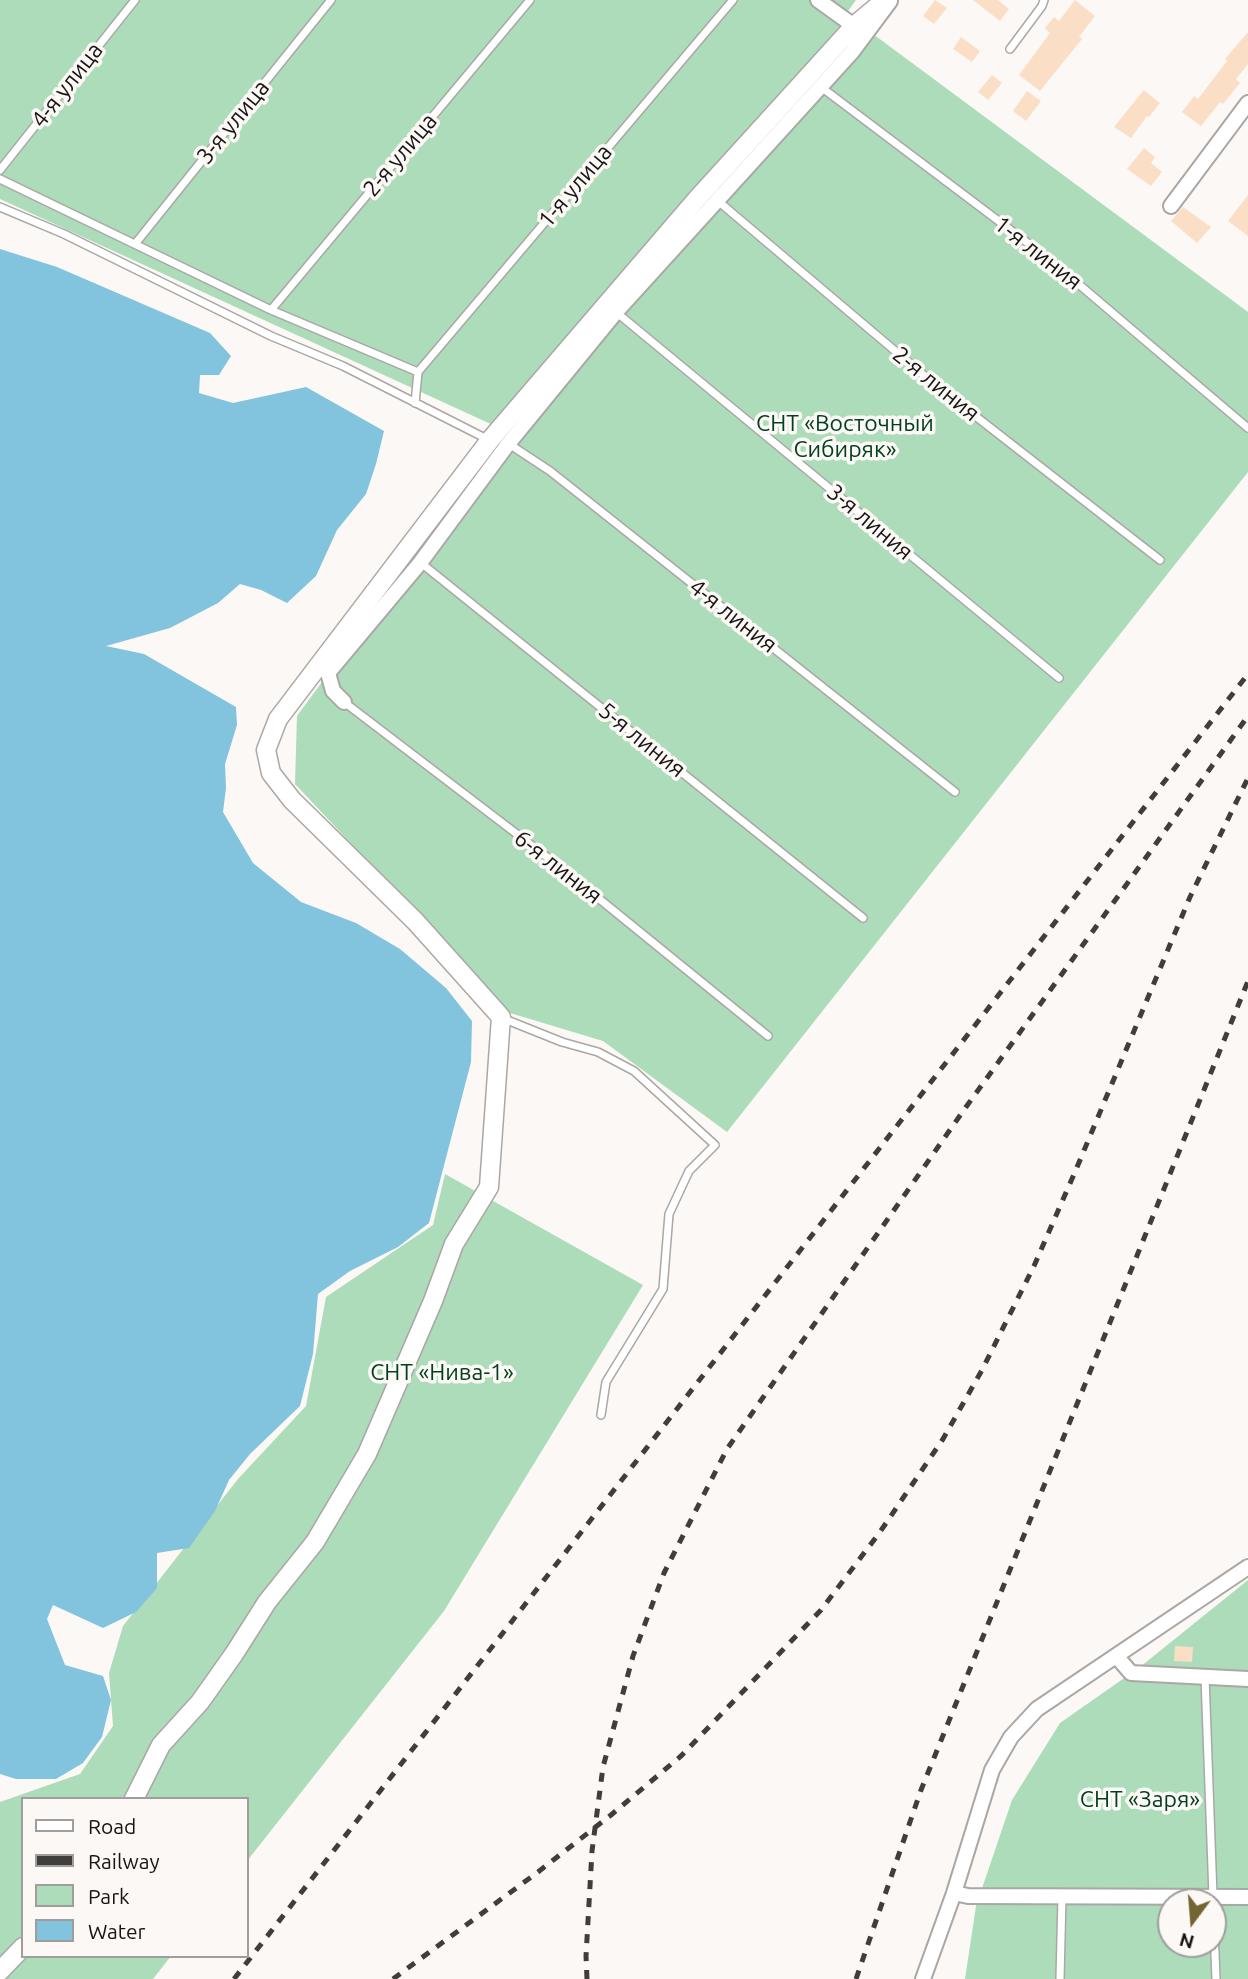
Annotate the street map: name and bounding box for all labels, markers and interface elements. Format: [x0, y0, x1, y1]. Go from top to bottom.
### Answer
street label: 4-я улица [25, 37, 109, 133]
street label: 3-я улица [191, 74, 275, 170]
street label: 2-я улица [357, 108, 443, 202]
street label: 1-я улица [532, 139, 618, 233]
street label: 1-я линия [989, 210, 1087, 296]
street label: 2-я линия [887, 341, 985, 427]
park label: СНТ «Восточный Сибиряк» [756, 409, 934, 463]
street label: 3-я линия [821, 478, 919, 566]
street label: 4-я линия [684, 573, 782, 659]
street label: 5-я линия [593, 697, 691, 783]
street label: 6-я линия [509, 824, 607, 910]
park label: СНТ «Нива-1» [370, 1358, 514, 1386]
park label: СНТ «Заря» [1080, 1785, 1200, 1813]
legend [21, 1797, 248, 1958]
text: Road [88, 1814, 136, 1838]
text: Railway [88, 1849, 160, 1873]
text: Park [88, 1884, 130, 1908]
north arrow [1157, 1888, 1227, 1958]
text: Water [88, 1919, 146, 1943]
text: N [1177, 1929, 1197, 1954]

